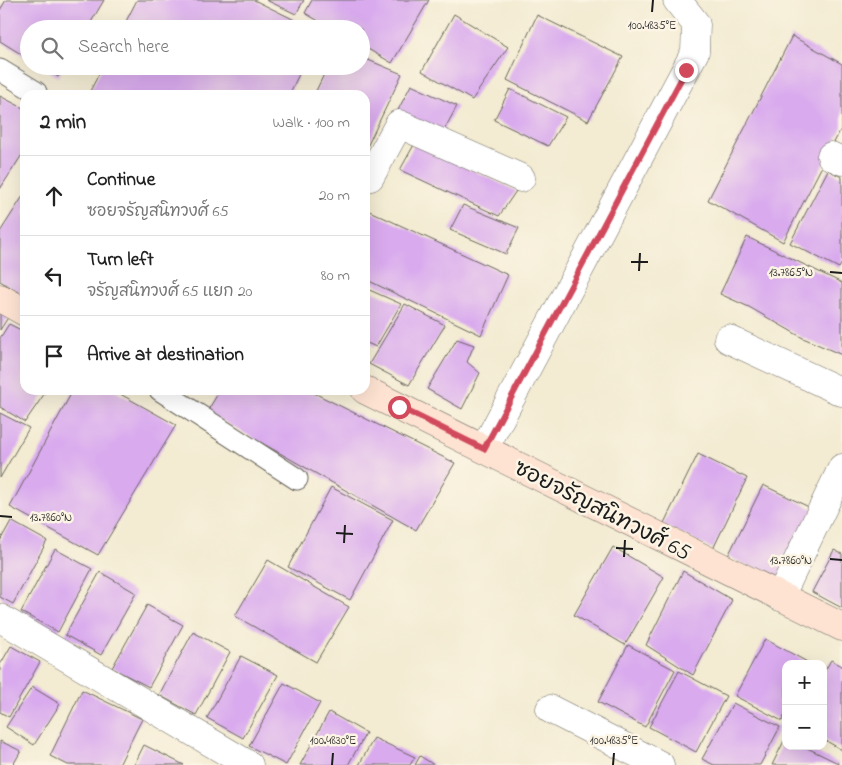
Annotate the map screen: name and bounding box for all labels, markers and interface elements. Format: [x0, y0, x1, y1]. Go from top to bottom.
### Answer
text: 100.4835°E [628, 17, 676, 35]
search box [20, 20, 370, 75]
icon: search [38, 34, 66, 62]
text: Search here [78, 34, 169, 61]
route end [675, 59, 698, 82]
text: 2 min [40, 108, 86, 138]
text: Walk · 100 m [273, 111, 350, 135]
text: Continue [87, 167, 155, 194]
icon: ahead [40, 182, 68, 210]
text: 20 m [319, 184, 350, 208]
text: ซอยจรัญสนิทวงศ์ 65 [87, 200, 229, 224]
text: Turn left [87, 247, 154, 274]
icon: left [40, 262, 68, 290]
text: 80 m [321, 264, 350, 288]
text: 13.7865°N [769, 264, 813, 282]
text: จรัญสนิทวงศ์ 65 แยก 20 [87, 280, 253, 304]
icon: arrive [40, 342, 68, 370]
text: Arrive at destination [87, 342, 244, 369]
route start [388, 396, 411, 419]
street label: ซอยจรัญสนิทวงศ์ 65 [508, 452, 696, 570]
text: 13.7860°N [30, 509, 72, 527]
text: 13.7860°N [770, 552, 812, 570]
map controls [782, 660, 827, 750]
button: + [782, 660, 827, 705]
button: − [782, 705, 827, 750]
text: 100.4830°E [310, 732, 356, 750]
text: 100.4835°E [590, 732, 638, 750]

